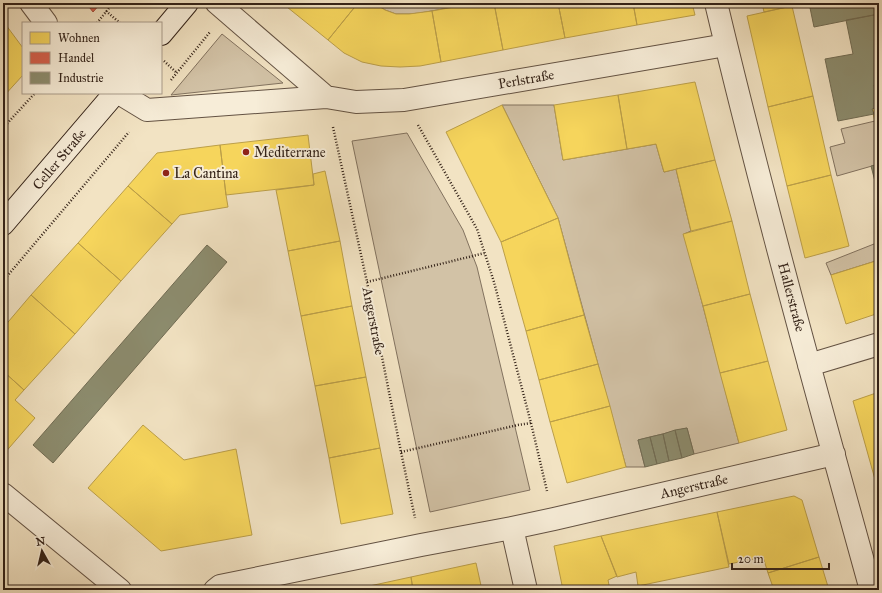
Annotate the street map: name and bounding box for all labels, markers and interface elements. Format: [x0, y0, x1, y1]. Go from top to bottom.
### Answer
legend [22, 22, 162, 94]
text: Wohnen [58, 31, 100, 45]
text: Handel [58, 51, 95, 65]
street label: Perlstraße [497, 66, 556, 93]
text: Industrie [58, 71, 103, 85]
street label: Celler Straße [29, 125, 90, 193]
place label: Mediterrane [254, 144, 326, 161]
marker: Mediterrane [241, 147, 251, 157]
place label: La Cantina [174, 165, 239, 182]
marker: La Cantina [161, 168, 171, 178]
street label: Hallerstraße [774, 261, 809, 334]
street label: Angerstraße [358, 285, 388, 357]
street label: Angerstraße [658, 470, 730, 503]
north arrow [22, 531, 62, 571]
text: N [35, 534, 47, 549]
scale bar [732, 545, 829, 571]
text: 20 m [738, 552, 764, 566]

